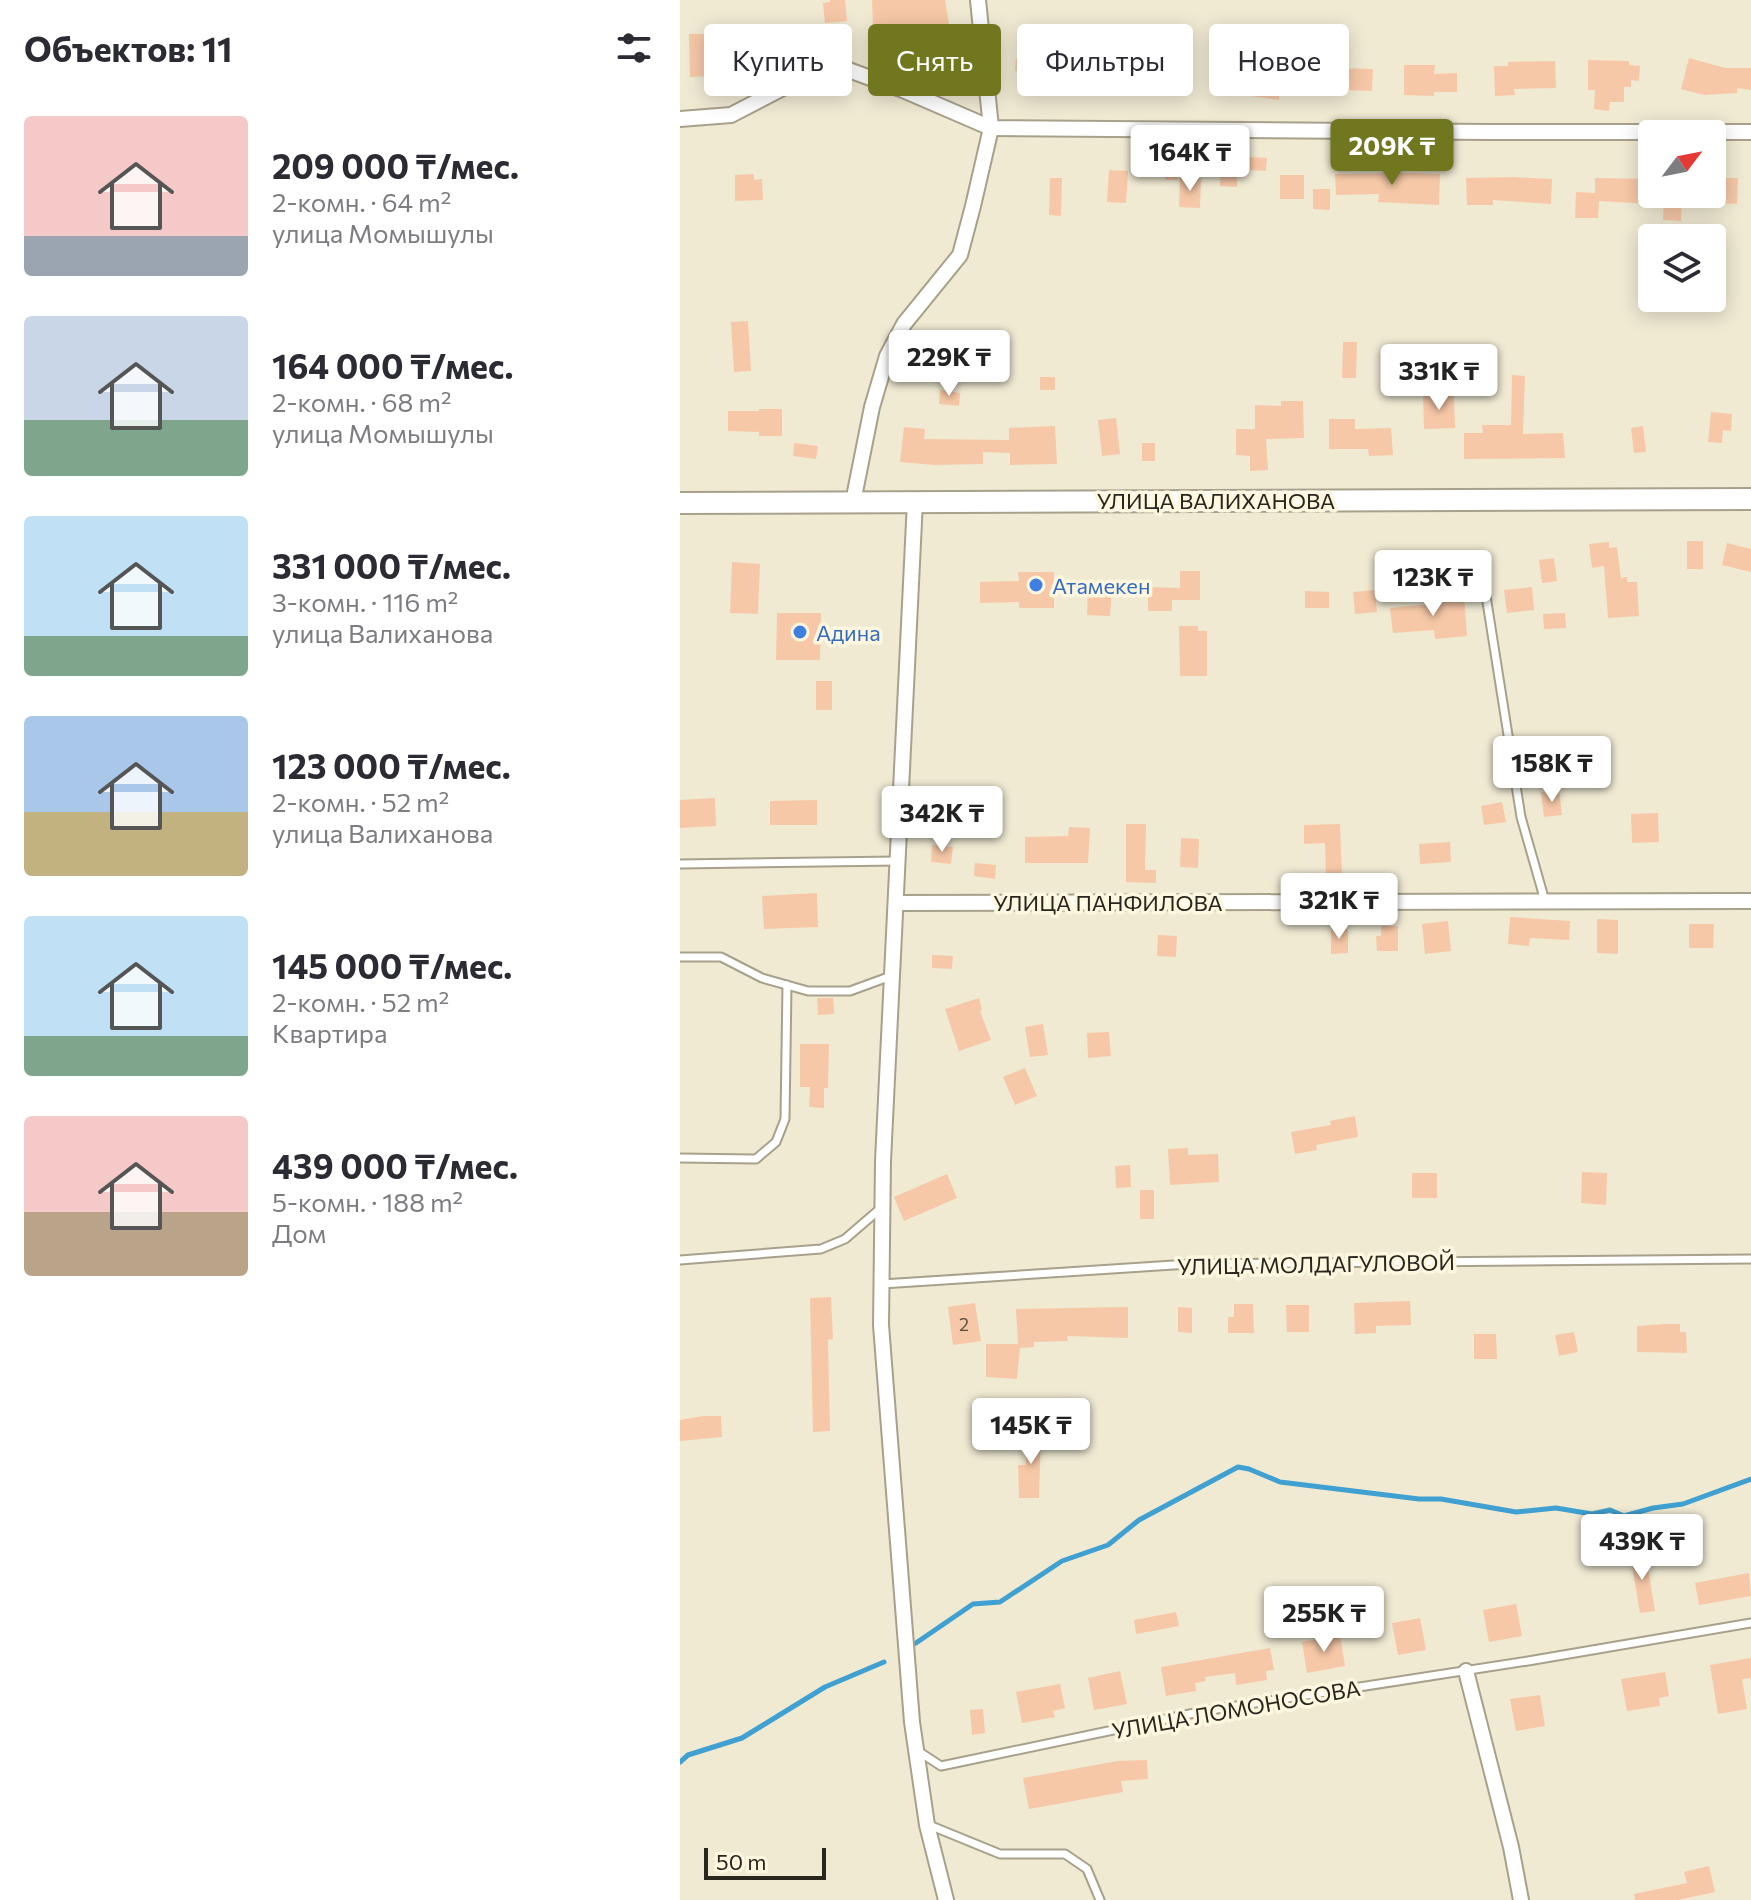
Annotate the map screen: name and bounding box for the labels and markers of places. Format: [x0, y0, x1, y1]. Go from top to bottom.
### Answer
pin: 209K ₸ [1327, 119, 1457, 187]
pin: 164K ₸ [1125, 125, 1255, 193]
pin: 229K ₸ [884, 330, 1014, 398]
pin: 331K ₸ [1374, 344, 1504, 412]
pin: 123K ₸ [1368, 550, 1498, 618]
place label: Атамекен [1052, 572, 1150, 599]
marker: Атамекен [1027, 576, 1045, 594]
place label: Адина [816, 619, 881, 646]
marker: Адина [791, 623, 809, 641]
pin: 158K ₸ [1487, 736, 1617, 804]
pin: 342K ₸ [877, 786, 1007, 854]
pin: 321K ₸ [1274, 873, 1404, 941]
pin: 145K ₸ [966, 1398, 1096, 1466]
pin: 439K ₸ [1577, 1514, 1707, 1582]
pin: 255K ₸ [1259, 1586, 1389, 1654]

